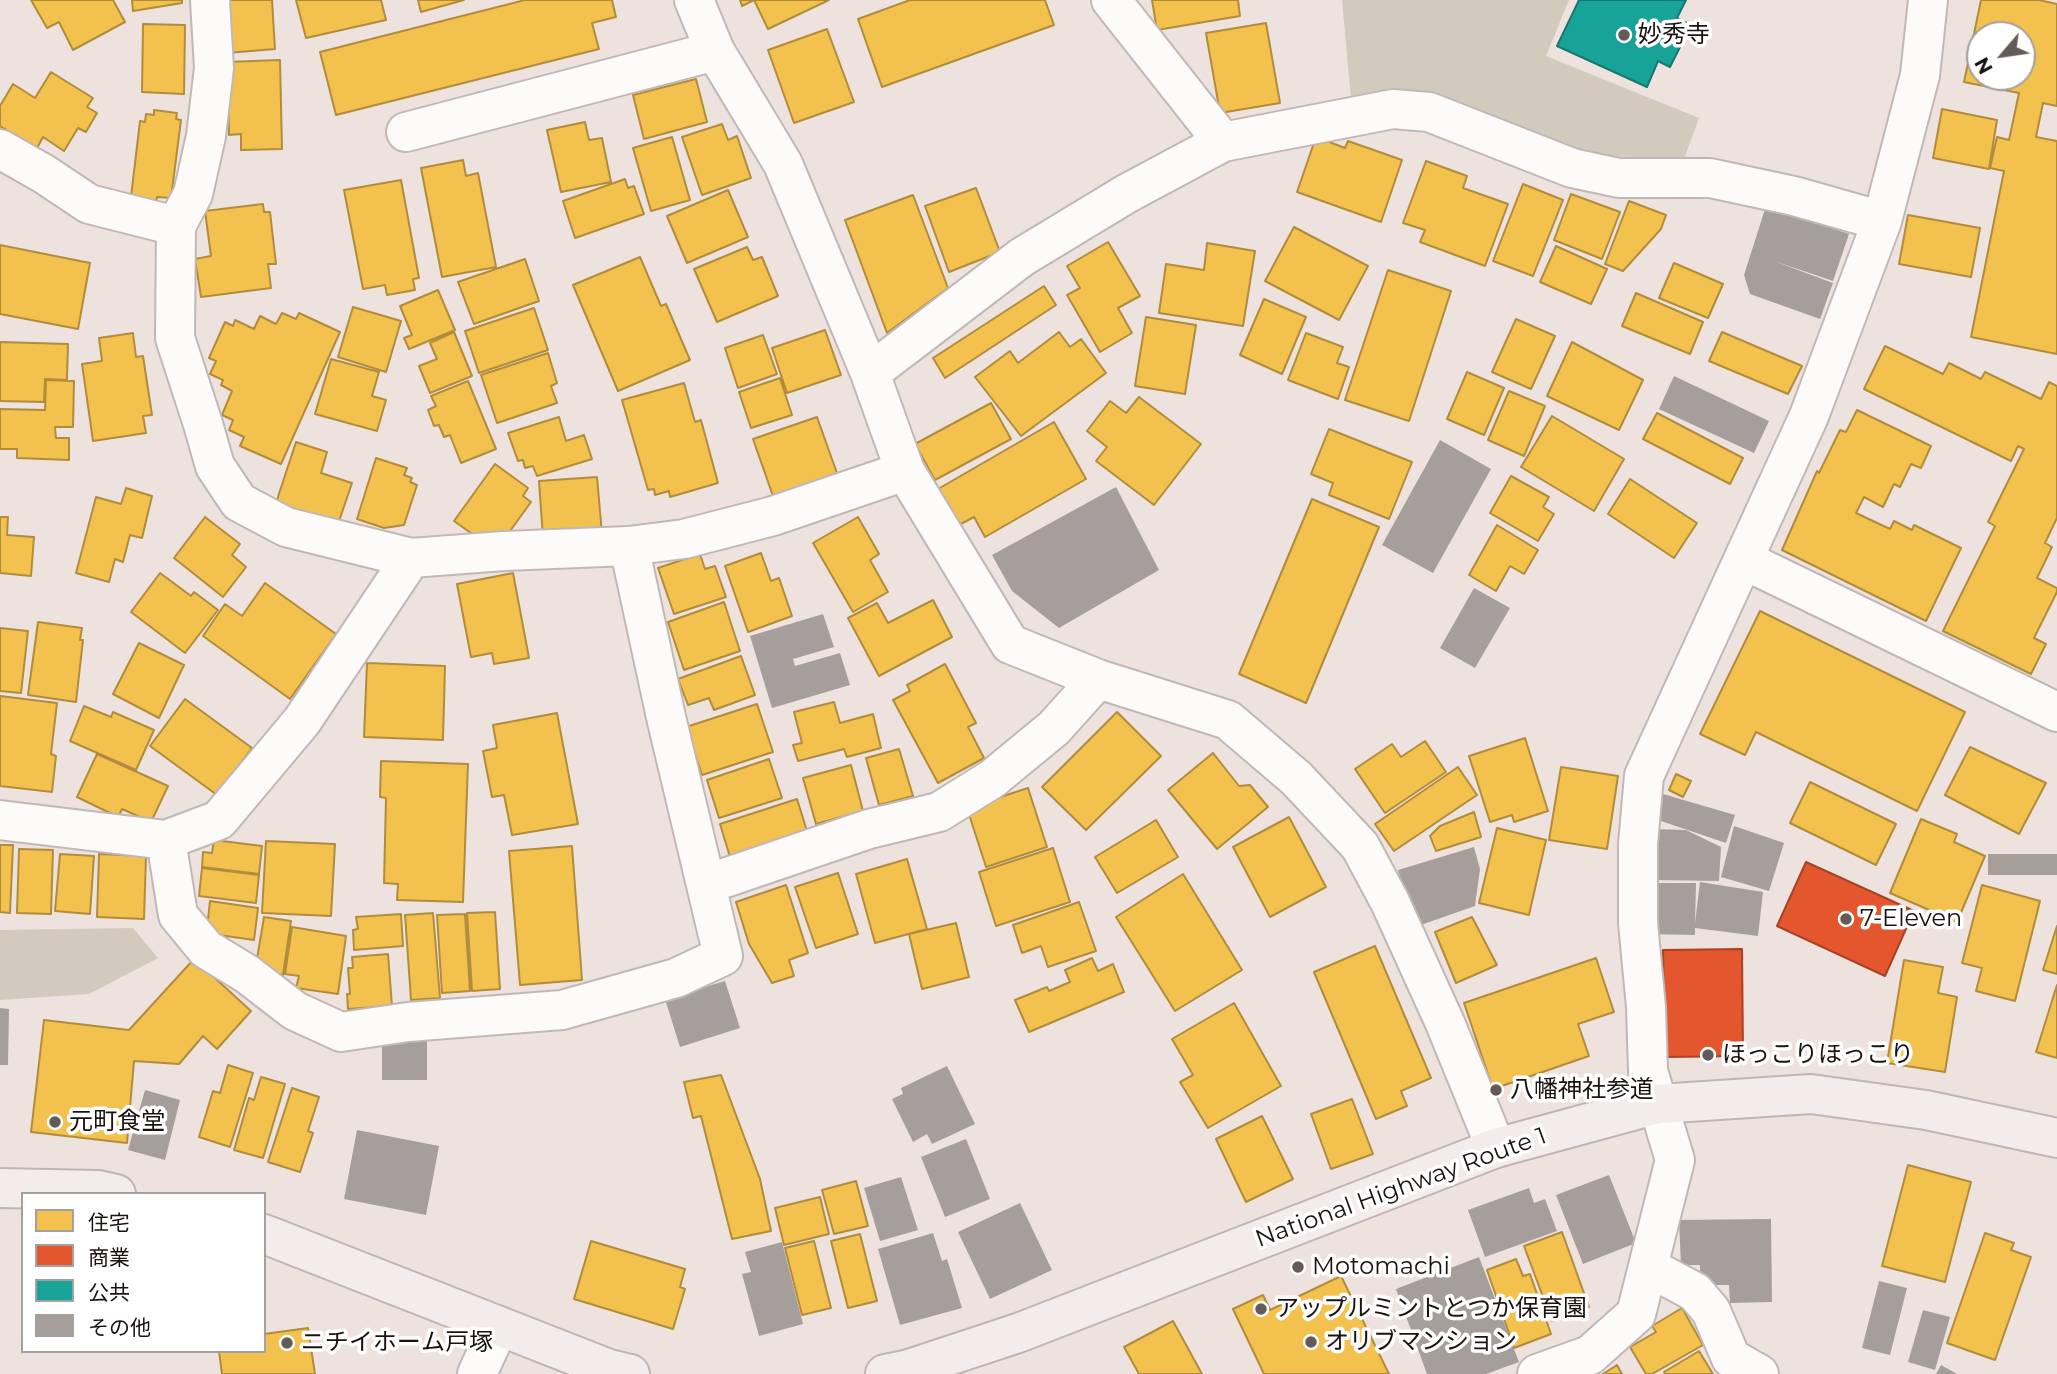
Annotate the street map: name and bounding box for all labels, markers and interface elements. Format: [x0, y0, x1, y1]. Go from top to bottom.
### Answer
place label: 妙秀寺 [1638, 21, 1710, 49]
north arrow [1966, 21, 2036, 91]
marker: 妙秀寺 [1616, 27, 1632, 43]
text: N [1970, 53, 1998, 78]
place label: 7-Eleven [1860, 905, 1962, 933]
marker: 7-Eleven [1838, 911, 1854, 927]
place label: ほっこりほっこり [1722, 1041, 1914, 1069]
marker: ほっこりほっこり [1700, 1047, 1716, 1063]
place label: 八幡神社参道 [1510, 1076, 1654, 1104]
marker: 八幡神社参道 [1488, 1082, 1504, 1098]
place label: 元町食堂 [69, 1108, 165, 1136]
marker: 元町食堂 [47, 1114, 63, 1130]
street label: National Highway Route 1 [1252, 1122, 1550, 1254]
legend [21, 1192, 266, 1353]
text: 住宅 [88, 1210, 130, 1235]
text: 商業 [88, 1245, 130, 1270]
place label: Motomachi [1312, 1253, 1450, 1281]
marker: Motomachi [1290, 1259, 1306, 1275]
text: 公共 [88, 1280, 130, 1305]
place label: アップルミントとつか保育園 [1275, 1295, 1587, 1323]
marker: アップルミントとつか保育園 [1253, 1301, 1269, 1317]
text: その他 [88, 1315, 151, 1340]
place label: オリブマンション [1325, 1328, 1517, 1356]
place label: ニチイホーム戸塚 [301, 1329, 493, 1357]
marker: オリブマンション [1303, 1334, 1319, 1350]
marker: ニチイホーム戸塚 [279, 1335, 295, 1351]

